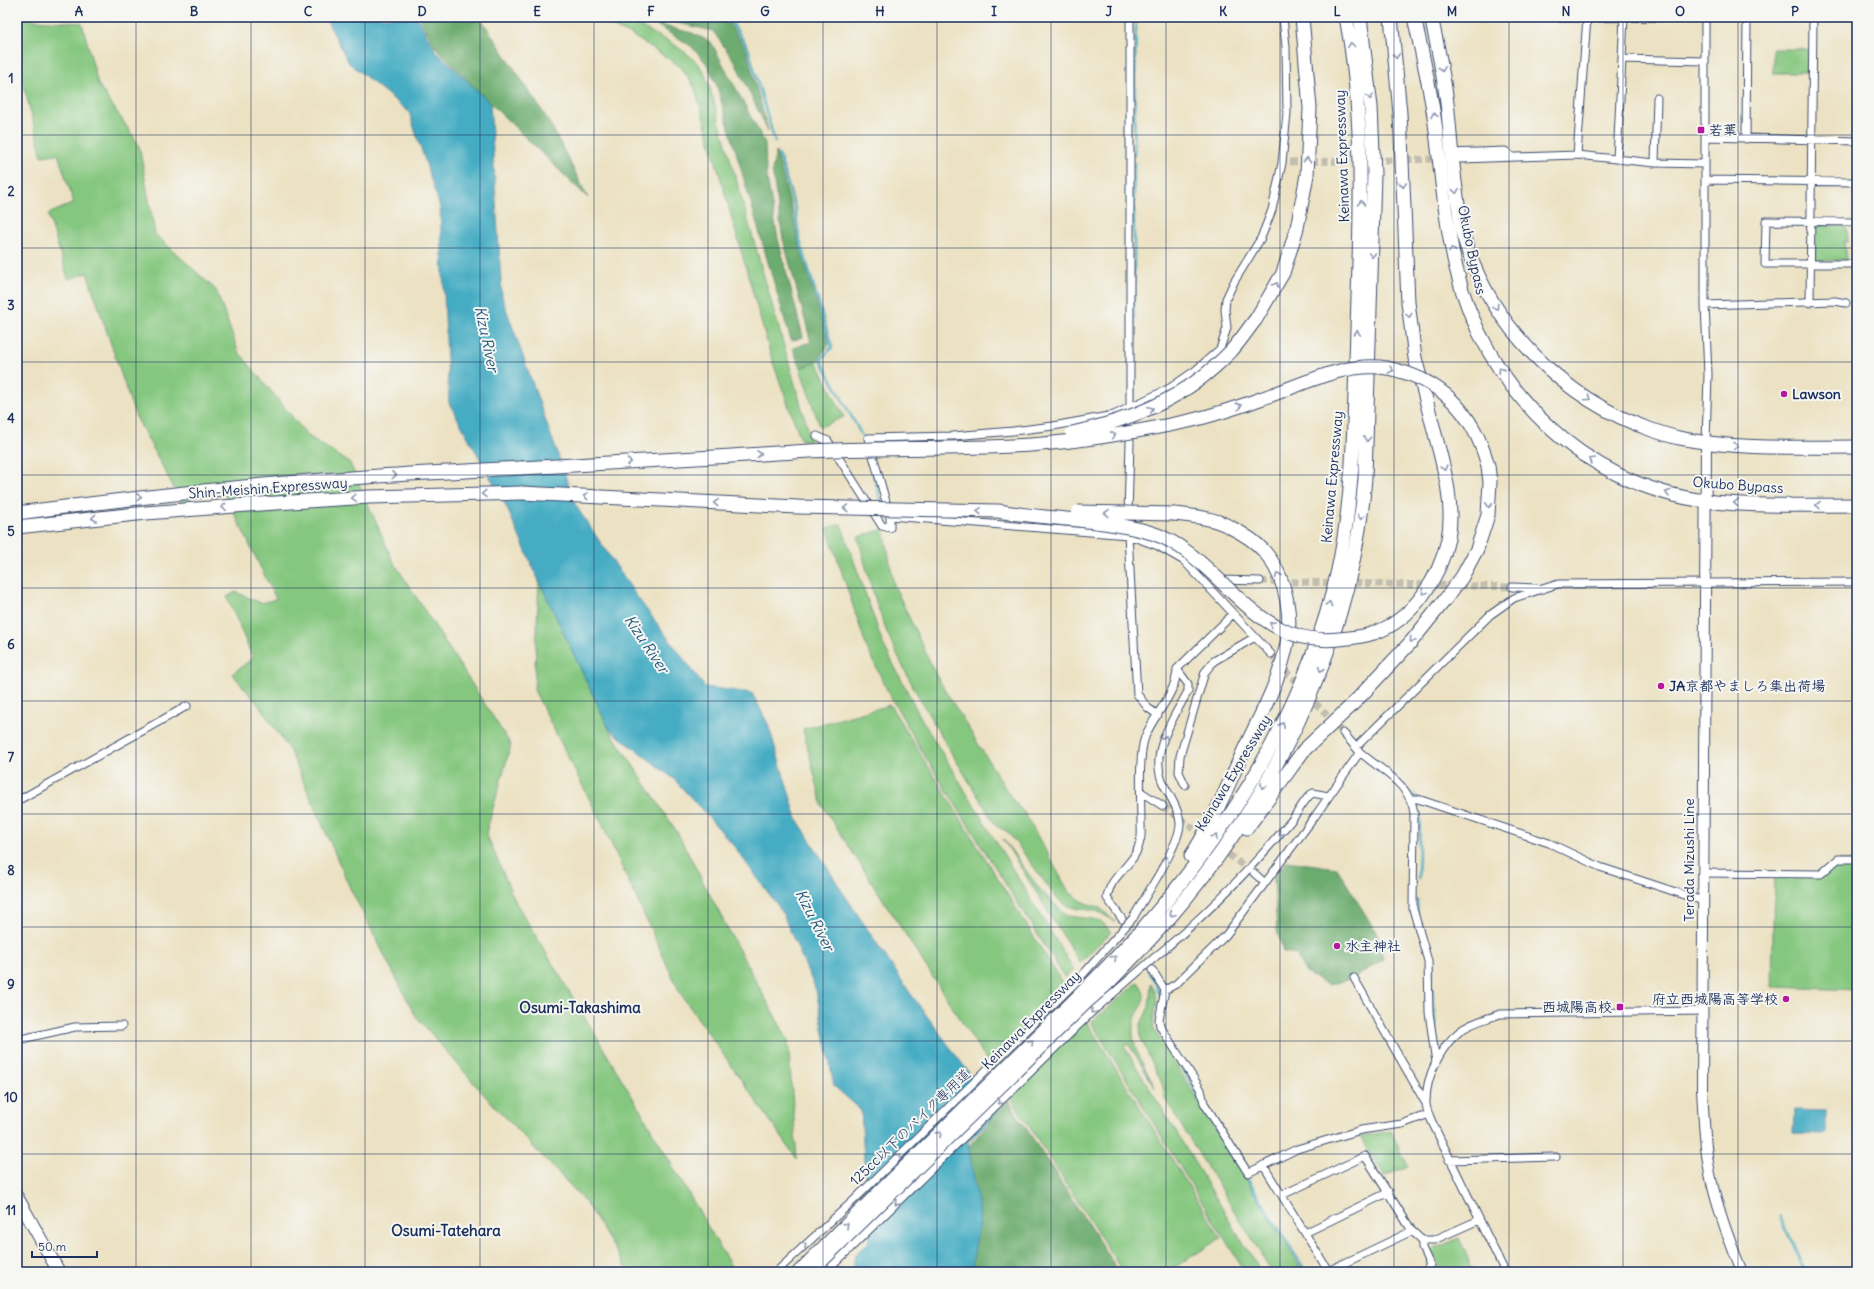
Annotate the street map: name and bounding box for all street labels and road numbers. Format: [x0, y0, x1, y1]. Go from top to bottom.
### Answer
street label: Keinawa Expressway [1331, 89, 1353, 223]
street label: Okubo Bypass [1454, 204, 1490, 296]
street label: Keinawa Expressway [1317, 410, 1347, 544]
street label: Shin-Meishin Expressway [188, 473, 348, 503]
street label: Okubo Bypass [1692, 473, 1784, 497]
street label: Keinawa Expressway [1191, 711, 1275, 835]
street label: Terada Mizushi Line [1680, 798, 1698, 922]
street label: Keinawa Expressway [978, 967, 1084, 1073]
street label: 125cc以下のバイク専用道 [846, 1065, 974, 1189]

